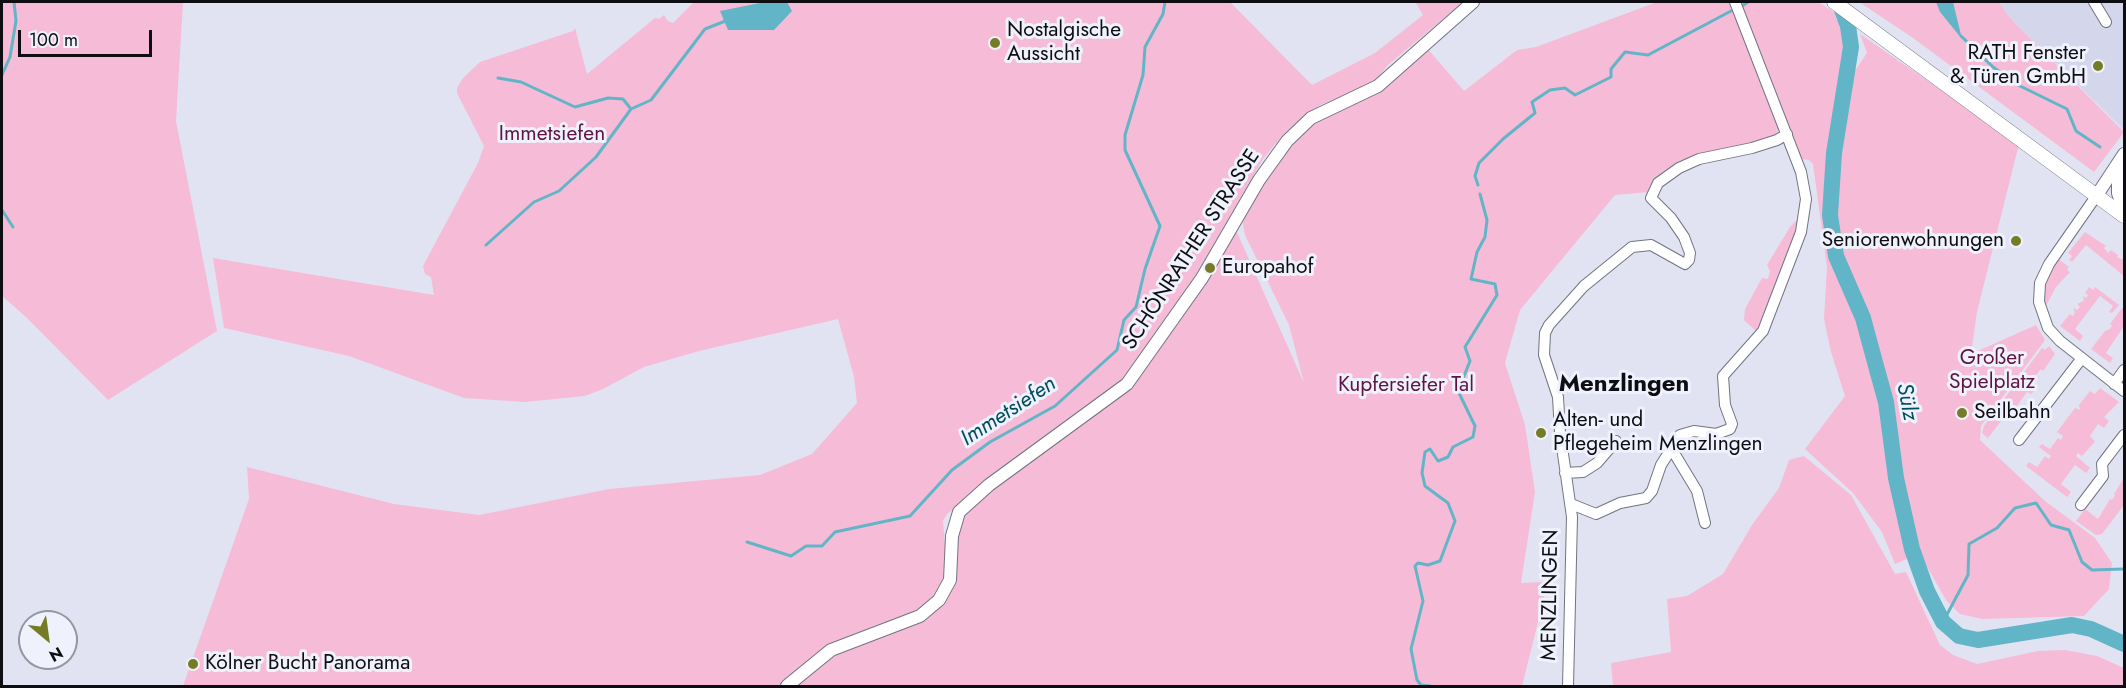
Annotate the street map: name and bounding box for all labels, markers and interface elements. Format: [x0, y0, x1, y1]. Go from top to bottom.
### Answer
scale bar [21, 18, 154, 56]
place label: Nostalgische Aussicht [1007, 18, 1121, 68]
text: 100 m [29, 27, 78, 53]
marker: Nostalgische Aussicht [988, 36, 1002, 50]
place label: RATH Fenster & Türen GmbH [1950, 41, 2086, 91]
marker: RATH Fenster & Türen GmbH [2091, 59, 2105, 73]
park label: Immetsiefen [499, 122, 605, 148]
street label: SCHÖNRATHER STRASSE [1118, 145, 1266, 355]
place label: Seniorenwohnungen [1822, 228, 2004, 254]
marker: Seniorenwohnungen [2009, 234, 2023, 248]
place label: Europahof [1222, 255, 1313, 281]
marker: Europahof [1203, 261, 1217, 275]
park label: Großer Spielplatz [1949, 346, 2035, 396]
water label: Immetsiefen [956, 371, 1062, 453]
district label: Menzlingen [1559, 371, 1689, 399]
park label: Kupfersiefer Tal [1338, 373, 1474, 399]
water label: Sülz [1889, 381, 1923, 423]
place label: Seilbahn [1974, 400, 2051, 426]
marker: Seilbahn [1955, 406, 1969, 420]
place label: Alten- und Pflegeheim Menzlingen [1553, 408, 1763, 458]
marker: Alten- und Pflegeheim Menzlingen [1534, 426, 1548, 440]
street label: MENZLINGEN [1537, 529, 1565, 661]
north arrow [18, 610, 78, 670]
text: N [45, 641, 67, 668]
place label: Kölner Bucht Panorama [205, 651, 410, 677]
marker: Kölner Bucht Panorama [186, 657, 200, 671]

